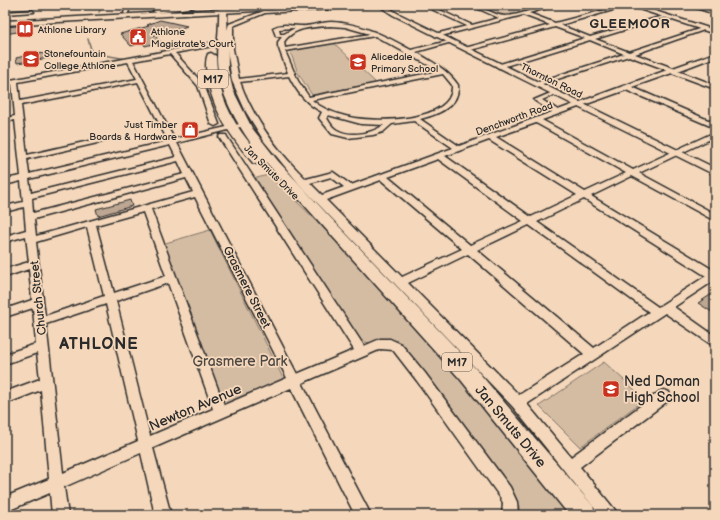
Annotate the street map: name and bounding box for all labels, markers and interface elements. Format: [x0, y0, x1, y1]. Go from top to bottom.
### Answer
district label: GLEEMOOR [589, 16, 671, 32]
library icon: Athlone Library [15, 19, 35, 39]
place label: Athlone Library [38, 24, 107, 36]
place label: Athlone Magistrate's Court [151, 26, 233, 50]
public building icon: Athlone Magistrate's Court [128, 27, 148, 47]
place label: Stonefountain College Athlone [44, 48, 116, 72]
school or university icon: Stonefountain College Athlone [21, 49, 41, 69]
place label: Alicedale Primary School [371, 51, 438, 75]
school or university icon: Alicedale Primary School [348, 52, 368, 72]
street label: Thornton Road [519, 61, 585, 101]
road number: M17 [198, 70, 228, 88]
street label: Denchworth Road [474, 99, 555, 138]
place label: Just Timber Boards & Hardware [89, 119, 177, 143]
shop icon: Just Timber Boards & Hardware [180, 120, 200, 140]
street label: Jan Smuts Drive [241, 143, 301, 203]
street label: Grasmere Street [219, 244, 274, 331]
street label: Church Street [27, 260, 50, 336]
district label: ATHLONE [58, 335, 139, 354]
park label: Grasmere Park [193, 353, 288, 370]
road number: M17 [442, 353, 472, 371]
place label: Ned Doman High School [624, 373, 700, 406]
school or university icon: Ned Doman High School [601, 379, 621, 399]
street label: Newton Avenue [146, 380, 244, 435]
street label: Jan Smuts Drive [471, 382, 550, 471]

